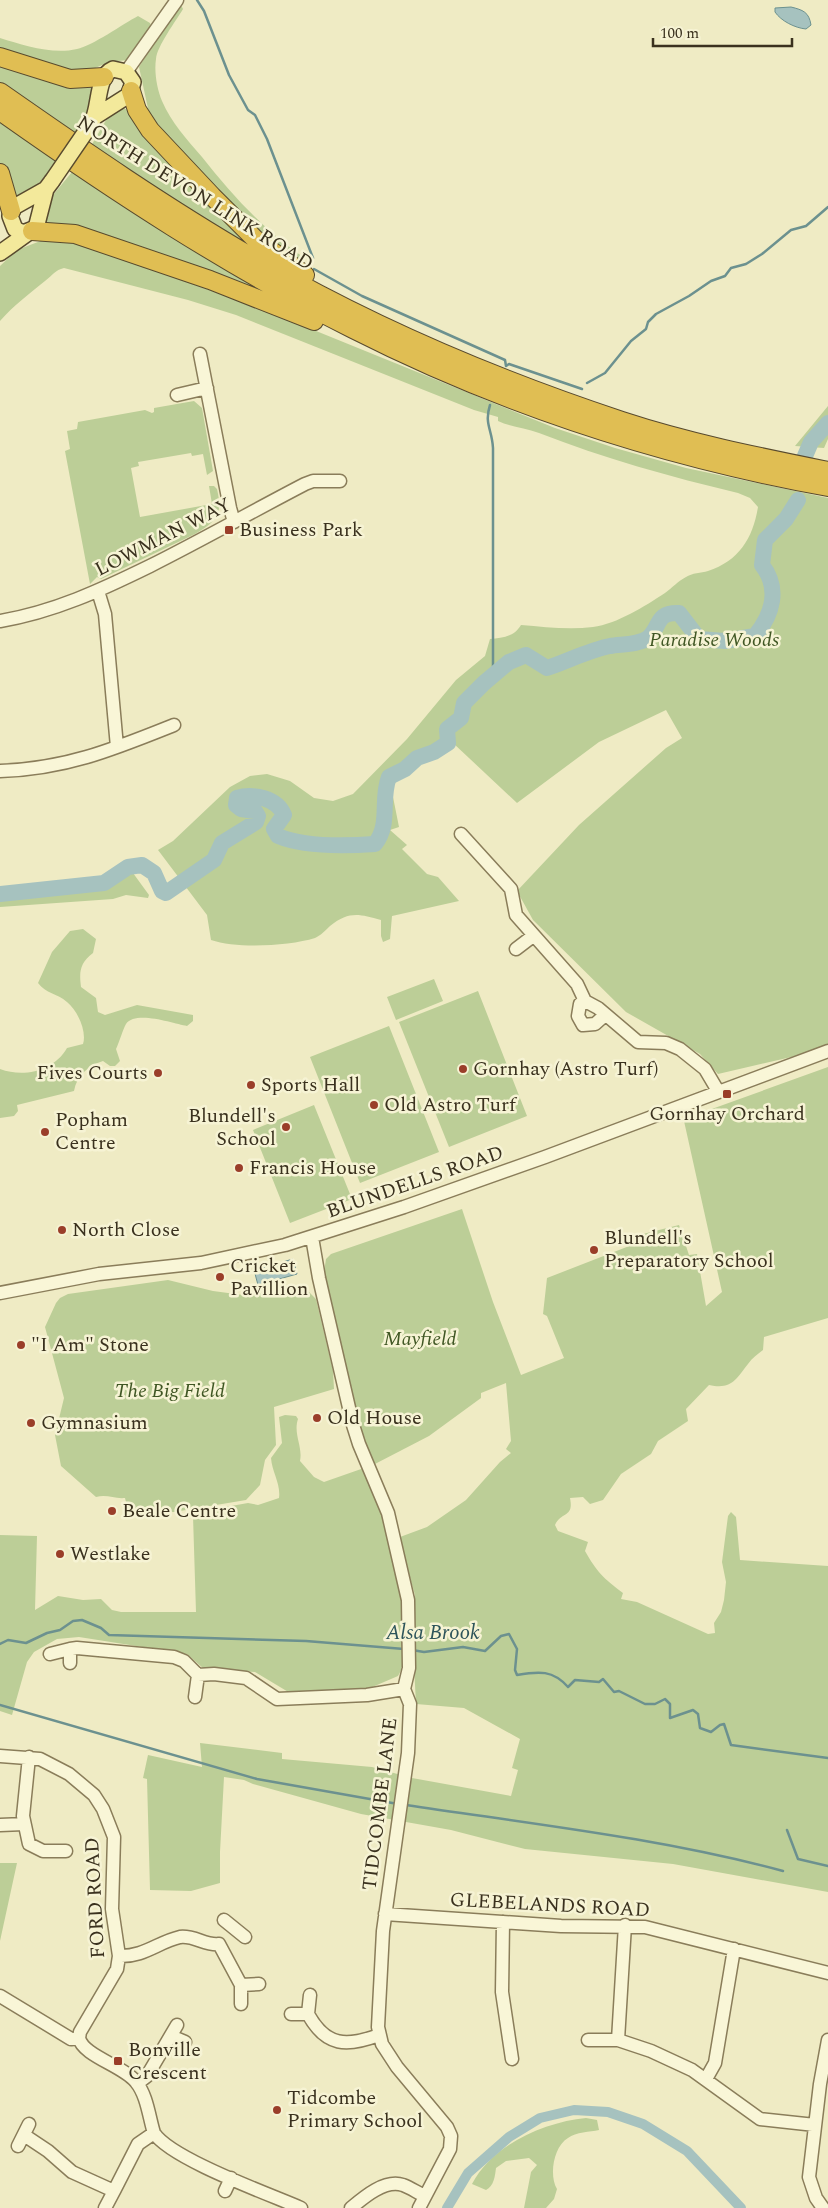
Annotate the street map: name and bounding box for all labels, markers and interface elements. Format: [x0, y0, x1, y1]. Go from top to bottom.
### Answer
scale bar [653, 15, 792, 47]
text: 100 m [660, 22, 699, 45]
street label: NORTH DEVON LINK ROAD [71, 108, 319, 278]
street label: LOWMAN WAY [89, 490, 237, 584]
place label: Business Park [239, 515, 363, 545]
marker: Business Park [223, 524, 235, 536]
park label: Paradise Woods [649, 625, 779, 655]
place label: Gornhay (Astro Turf) [473, 1054, 659, 1084]
place label: Fives Courts [37, 1058, 148, 1088]
marker: Gornhay (Astro Turf) [457, 1063, 469, 1075]
marker: Fives Courts [152, 1067, 164, 1079]
place label: Sports Hall [261, 1070, 360, 1100]
marker: Sports Hall [245, 1079, 257, 1091]
marker: Gornhay Orchard [721, 1088, 733, 1100]
place label: Old Astro Turf [384, 1090, 518, 1120]
marker: Old Astro Turf [368, 1099, 380, 1111]
place label: Gornhay Orchard [649, 1099, 805, 1129]
place label: Blundell's School [188, 1101, 276, 1154]
place label: Popham Centre [55, 1105, 128, 1158]
marker: Blundell's School [280, 1121, 292, 1133]
marker: Popham Centre [39, 1126, 51, 1138]
street label: BLUNDELLS ROAD [322, 1138, 508, 1226]
place label: Francis House [249, 1153, 376, 1183]
marker: Francis House [233, 1162, 245, 1174]
place label: North Close [72, 1215, 180, 1245]
place label: Blundell's Preparatory School [604, 1223, 774, 1276]
marker: North Close [56, 1224, 68, 1236]
marker: Blundell's Preparatory School [588, 1244, 600, 1256]
place label: Cricket Pavillion [230, 1251, 308, 1304]
marker: Cricket Pavillion [214, 1271, 226, 1283]
park label: Mayfield [383, 1324, 457, 1354]
place label: "I Am" Stone [31, 1330, 149, 1360]
marker: "I Am" Stone [15, 1339, 27, 1351]
park label: The Big Field [115, 1376, 225, 1406]
place label: Old House [327, 1403, 422, 1433]
place label: Gymnasium [41, 1408, 148, 1438]
marker: Old House [311, 1412, 323, 1424]
marker: Gymnasium [25, 1417, 37, 1429]
place label: Beale Centre [122, 1496, 236, 1526]
marker: Beale Centre [106, 1505, 118, 1517]
place label: Westlake [70, 1539, 150, 1569]
marker: Westlake [54, 1548, 66, 1560]
water label: Alsa Brook [385, 1617, 480, 1649]
street label: TIDCOMBE LANE [355, 1716, 405, 1892]
street label: FORD ROAD [77, 1837, 113, 1959]
street label: GLEBELANDS ROAD [449, 1885, 651, 1925]
place label: Bonville Crescent [128, 2035, 207, 2088]
marker: Bonville Crescent [112, 2055, 124, 2067]
place label: Tidcombe Primary School [287, 2083, 423, 2136]
marker: Tidcombe Primary School [271, 2104, 283, 2116]

